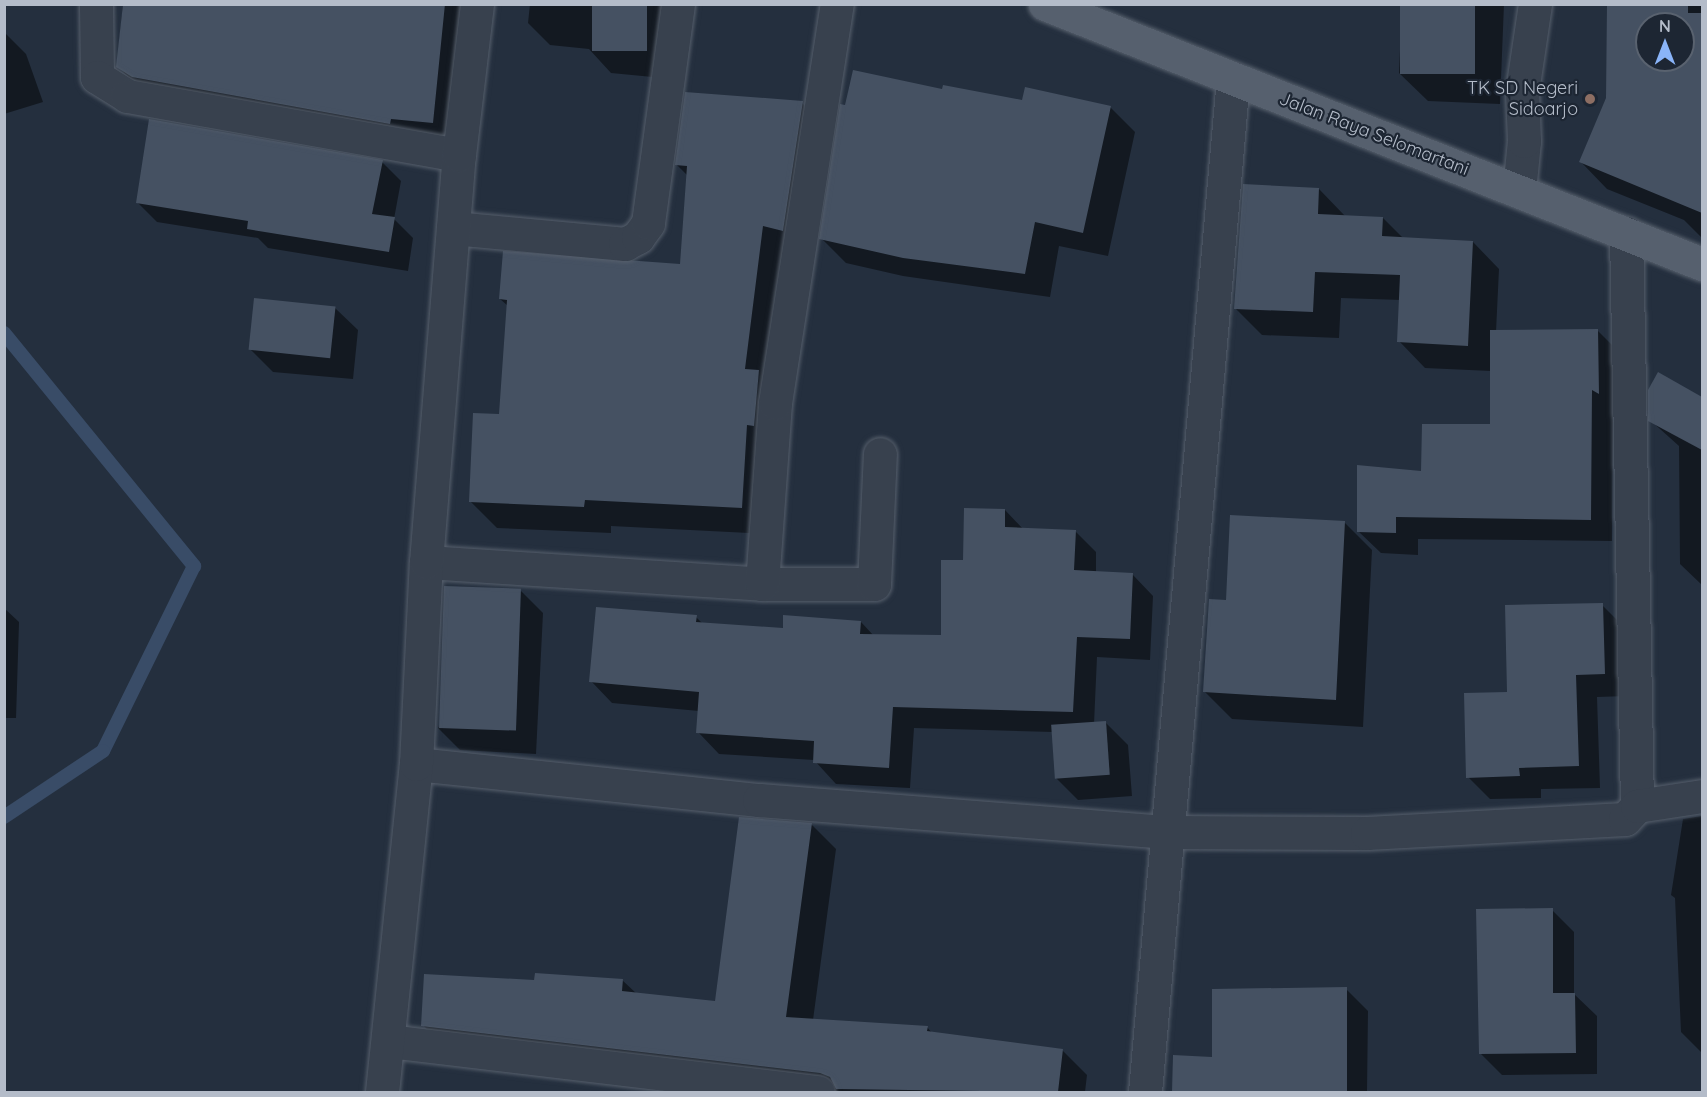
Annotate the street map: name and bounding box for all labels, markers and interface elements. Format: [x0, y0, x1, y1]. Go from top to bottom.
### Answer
north arrow [1635, 12, 1695, 72]
text: N [1659, 16, 1671, 36]
place label: TK SD Negeri Sidoarjo [1467, 78, 1578, 121]
street label: Jalan Raya Selomartani [1276, 88, 1472, 180]
marker: TK SD Negeri Sidoarjo [1583, 92, 1597, 106]

